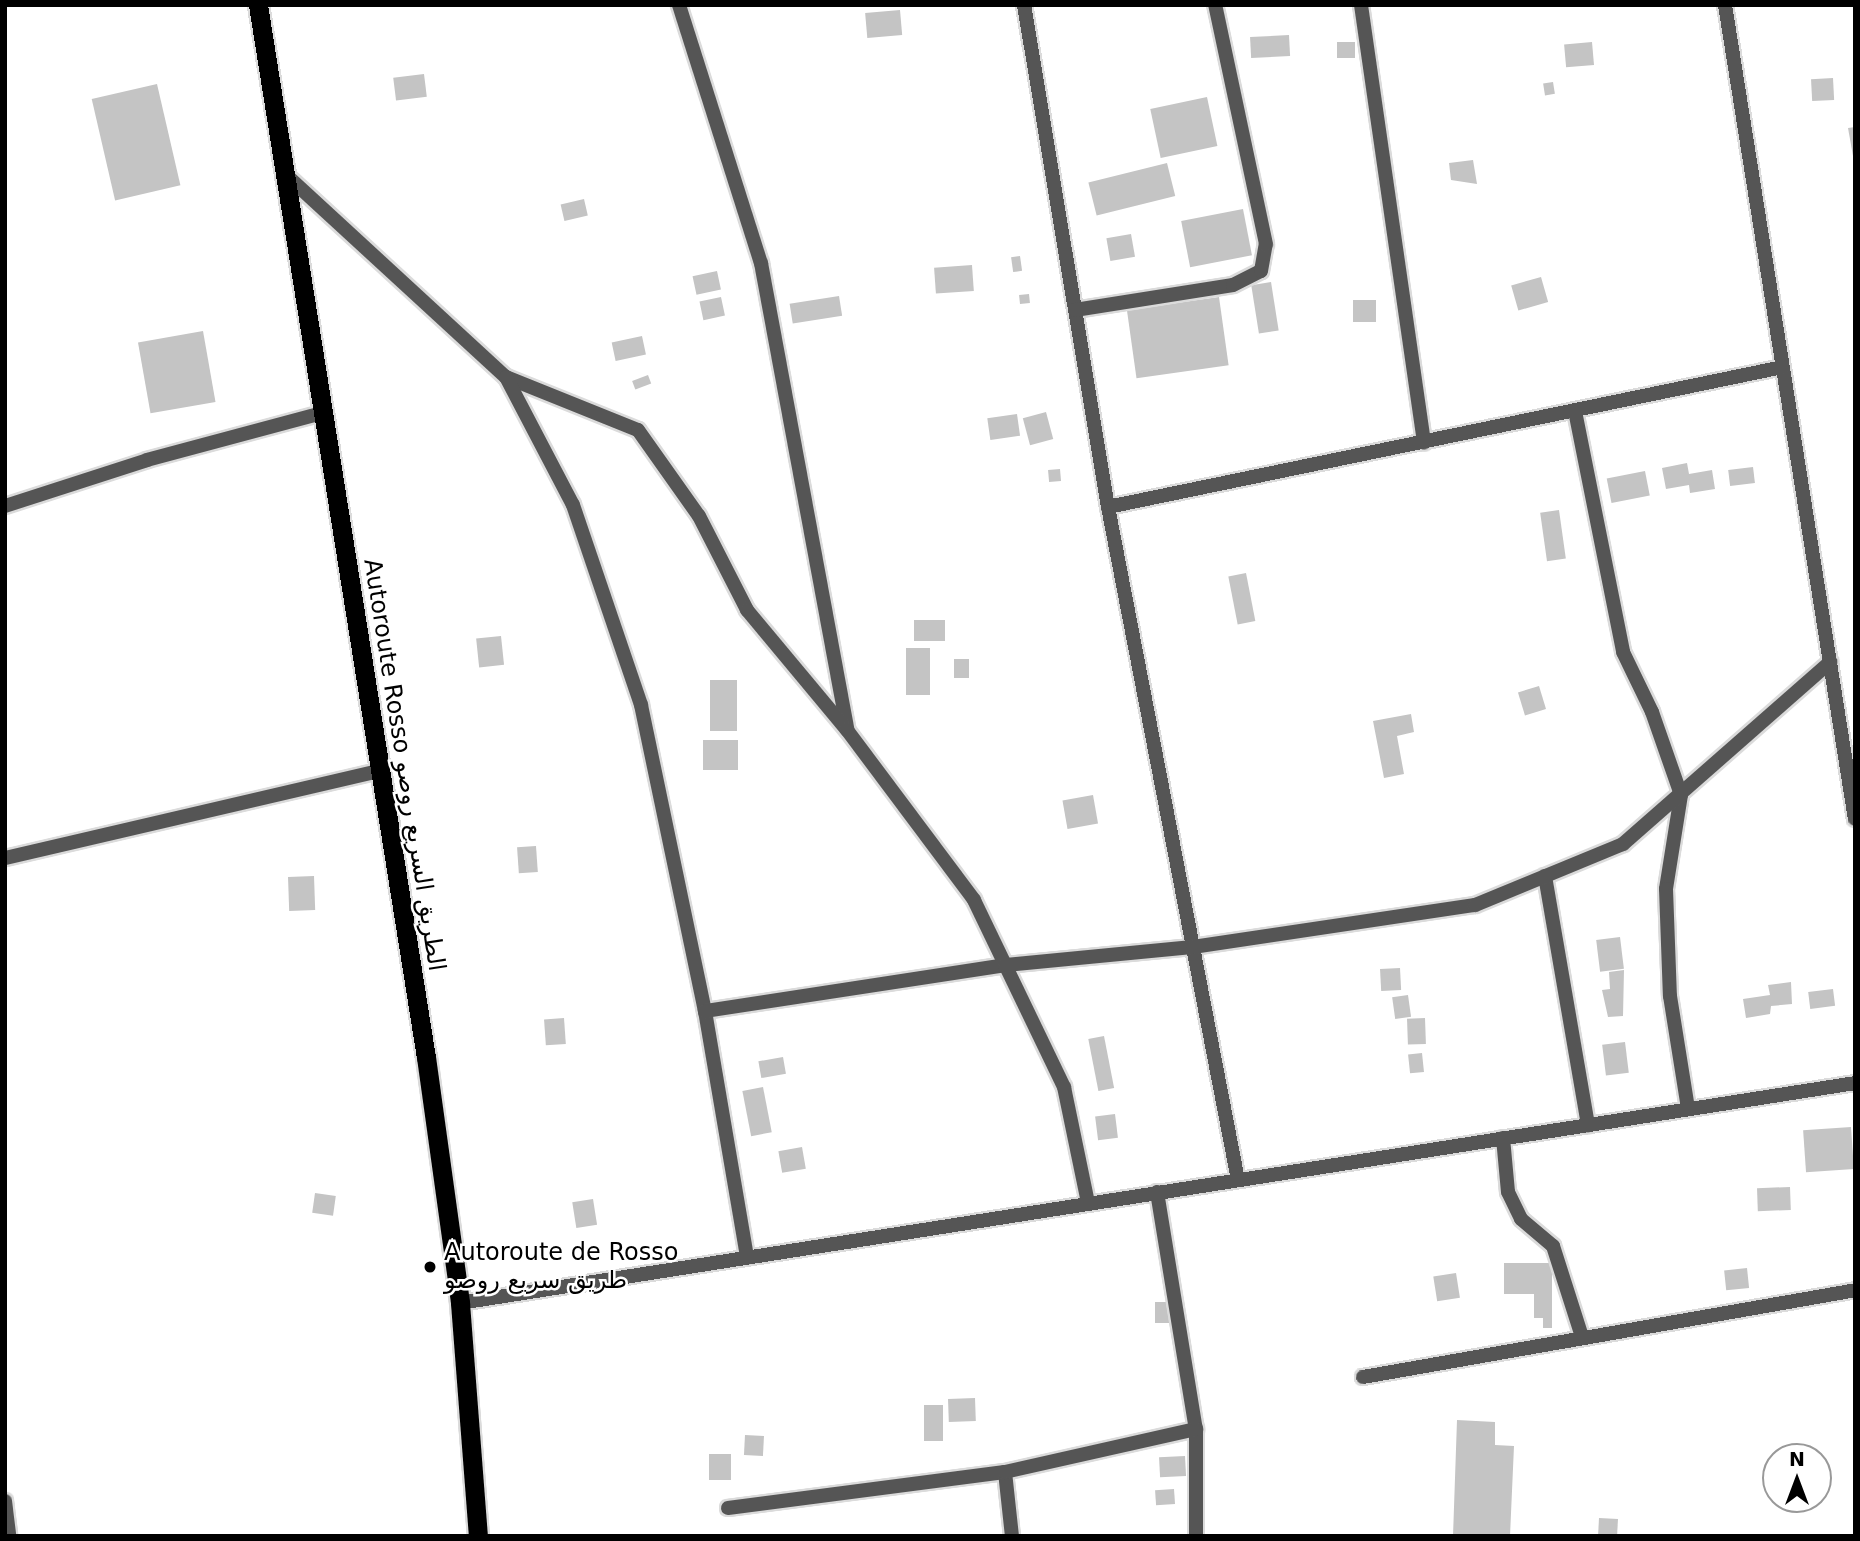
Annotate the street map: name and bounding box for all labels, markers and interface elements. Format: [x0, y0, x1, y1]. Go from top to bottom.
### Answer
street label: Autoroute Rosso الطريق السريع روصو [357, 557, 451, 973]
place label: Autoroute de Rosso طريق سريع روصو [444, 1239, 678, 1295]
marker: Autoroute de Rosso طريق سريع روصو [422, 1259, 438, 1275]
north arrow [1762, 1443, 1832, 1513]
text: N [1789, 1448, 1805, 1470]

